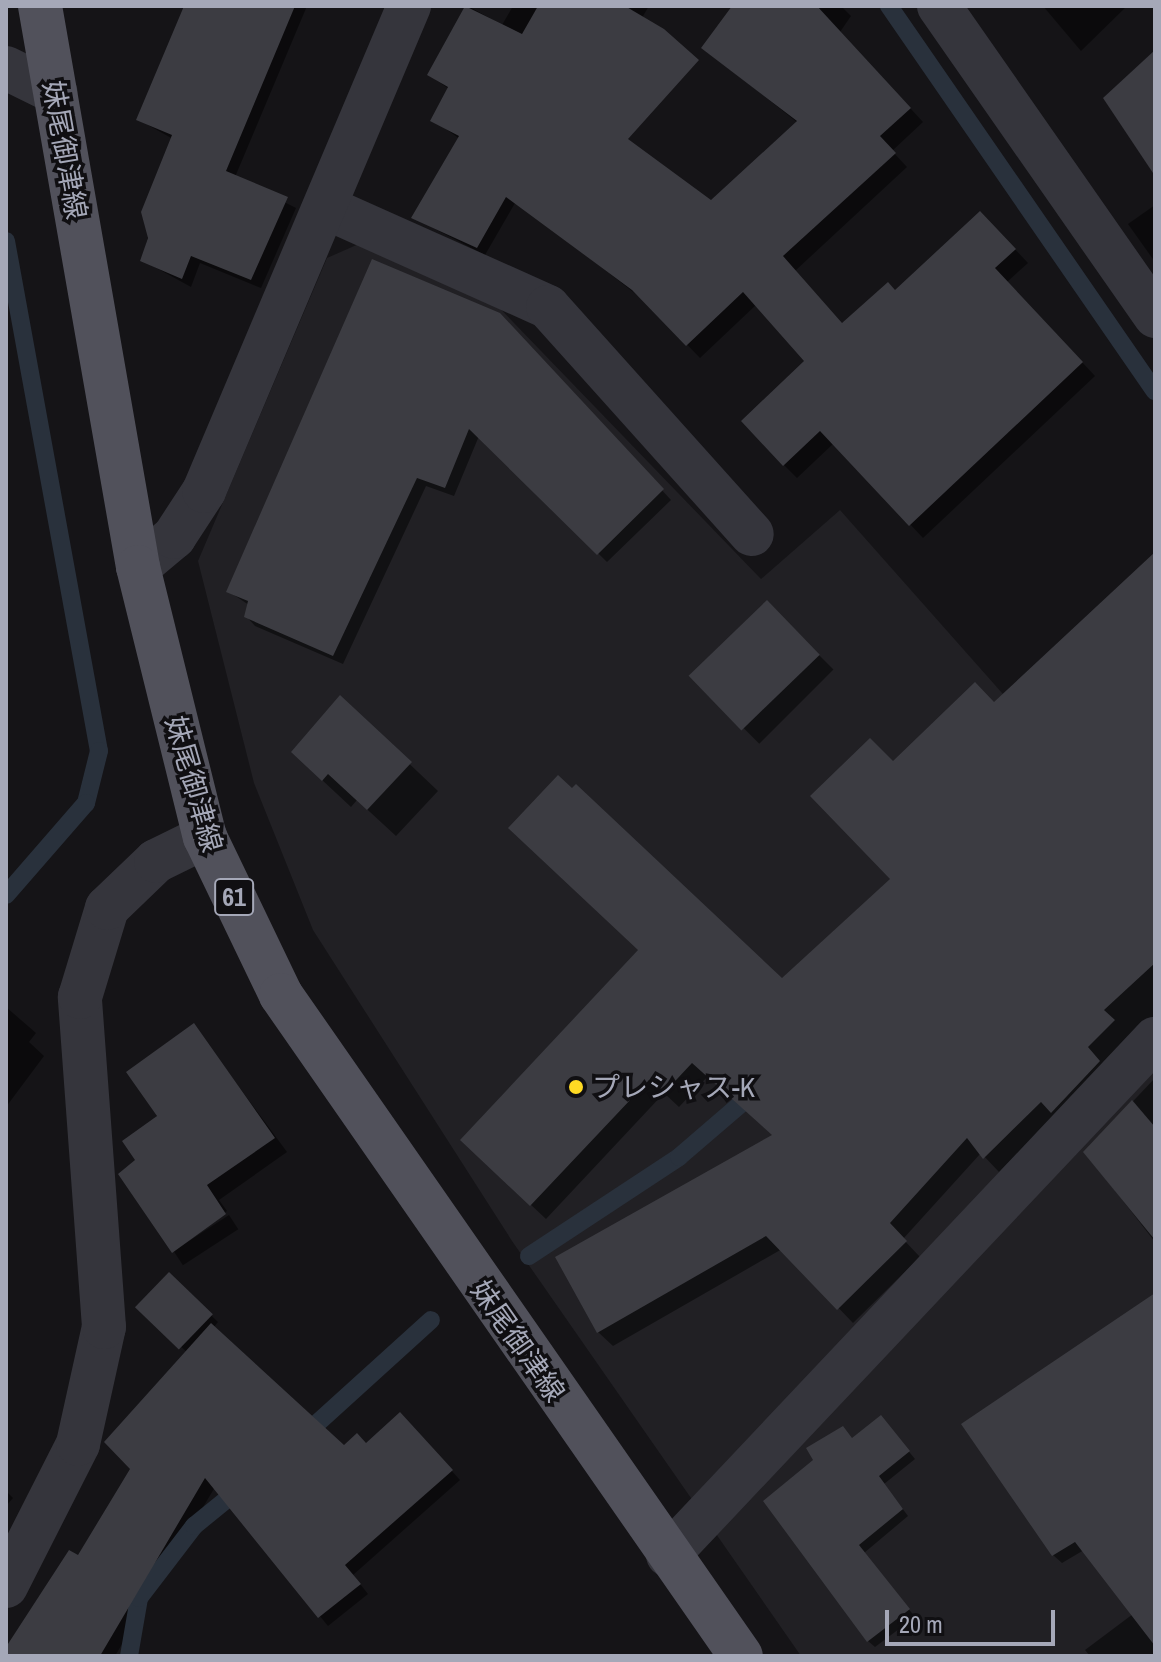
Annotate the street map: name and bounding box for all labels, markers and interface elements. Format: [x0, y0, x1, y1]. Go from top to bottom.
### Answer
street label: 妹尾御津線 [36, 78, 94, 222]
street label: 妹尾御津線 [159, 712, 229, 856]
road number: 61 [214, 875, 254, 919]
place label: プレシャス-K [592, 1070, 755, 1104]
marker: プレシャス-K [567, 1078, 585, 1096]
street label: 妹尾御津線 [464, 1274, 572, 1408]
scale bar [889, 1594, 1059, 1644]
text: 20 m [899, 1608, 943, 1640]

